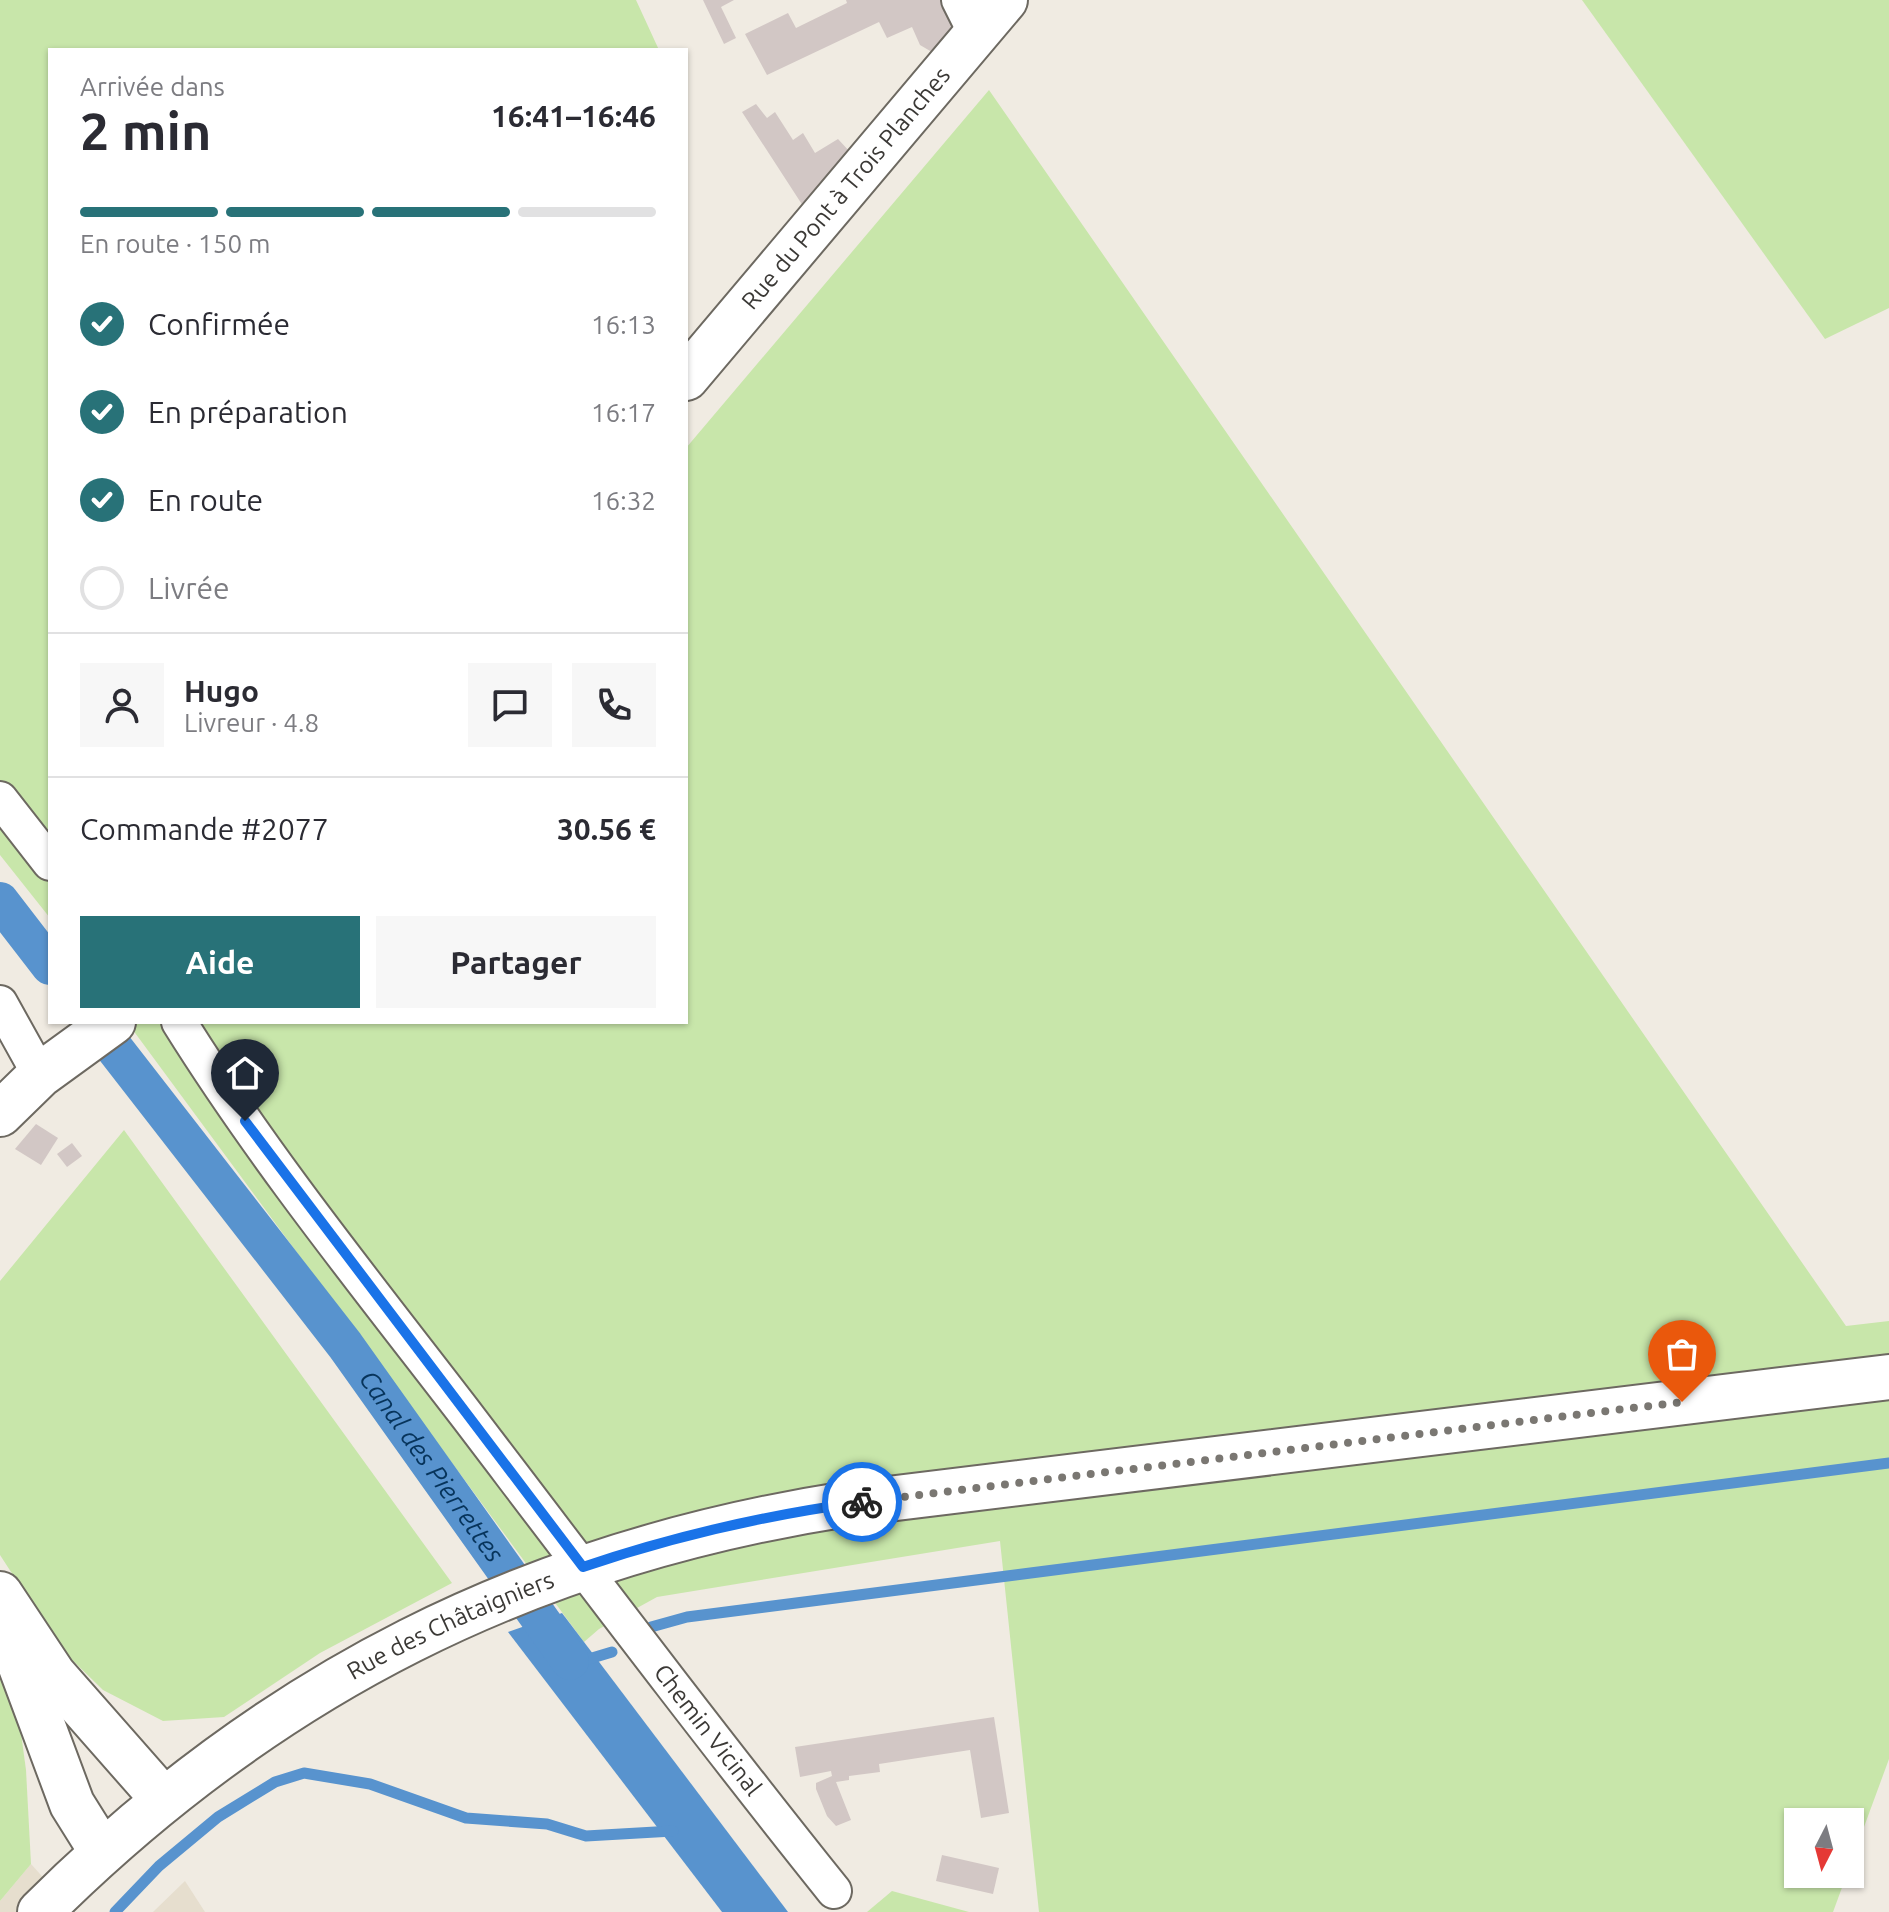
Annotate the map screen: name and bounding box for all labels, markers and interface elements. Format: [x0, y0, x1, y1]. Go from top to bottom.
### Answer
street label: Rue du Pont à Trois Planches [736, 62, 955, 315]
text: Arrivée dans [80, 72, 225, 101]
text: 16:41–16:46 [491, 99, 656, 133]
text: 2 min [80, 102, 211, 160]
text: En route · 150 m [80, 229, 270, 258]
icon: check [80, 302, 124, 346]
text: Confirmée [148, 307, 290, 341]
text: 16:13 [591, 310, 656, 339]
icon: check [80, 390, 124, 434]
text: En préparation [148, 395, 348, 429]
text: 16:17 [591, 398, 656, 427]
icon: check [80, 478, 124, 522]
text: En route [148, 483, 263, 517]
text: 16:32 [591, 486, 656, 515]
text: Livrée [148, 571, 230, 605]
button: person [80, 663, 164, 747]
button: chat [468, 663, 552, 747]
button: phone [572, 663, 656, 747]
text: Hugo [184, 674, 259, 708]
text: Livreur · 4.8 [184, 708, 319, 737]
text: Commande #2077 [80, 812, 329, 846]
text: 30.56 € [557, 812, 656, 846]
button: Aide [80, 916, 360, 1008]
button: Partager [376, 916, 656, 1008]
pin [211, 1039, 279, 1121]
icon: home [223, 1051, 267, 1095]
pin [1648, 1320, 1716, 1402]
icon: bag [1660, 1332, 1704, 1376]
water label: Canal des Pierrettes [354, 1365, 510, 1567]
courier [822, 1462, 902, 1542]
icon: bike [840, 1480, 884, 1524]
street label: Rue des Châtaigniers [342, 1566, 557, 1685]
street label: Chemin Vicinal [649, 1659, 767, 1801]
north arrow [1784, 1808, 1864, 1888]
map controls [1784, 1808, 1864, 1888]

